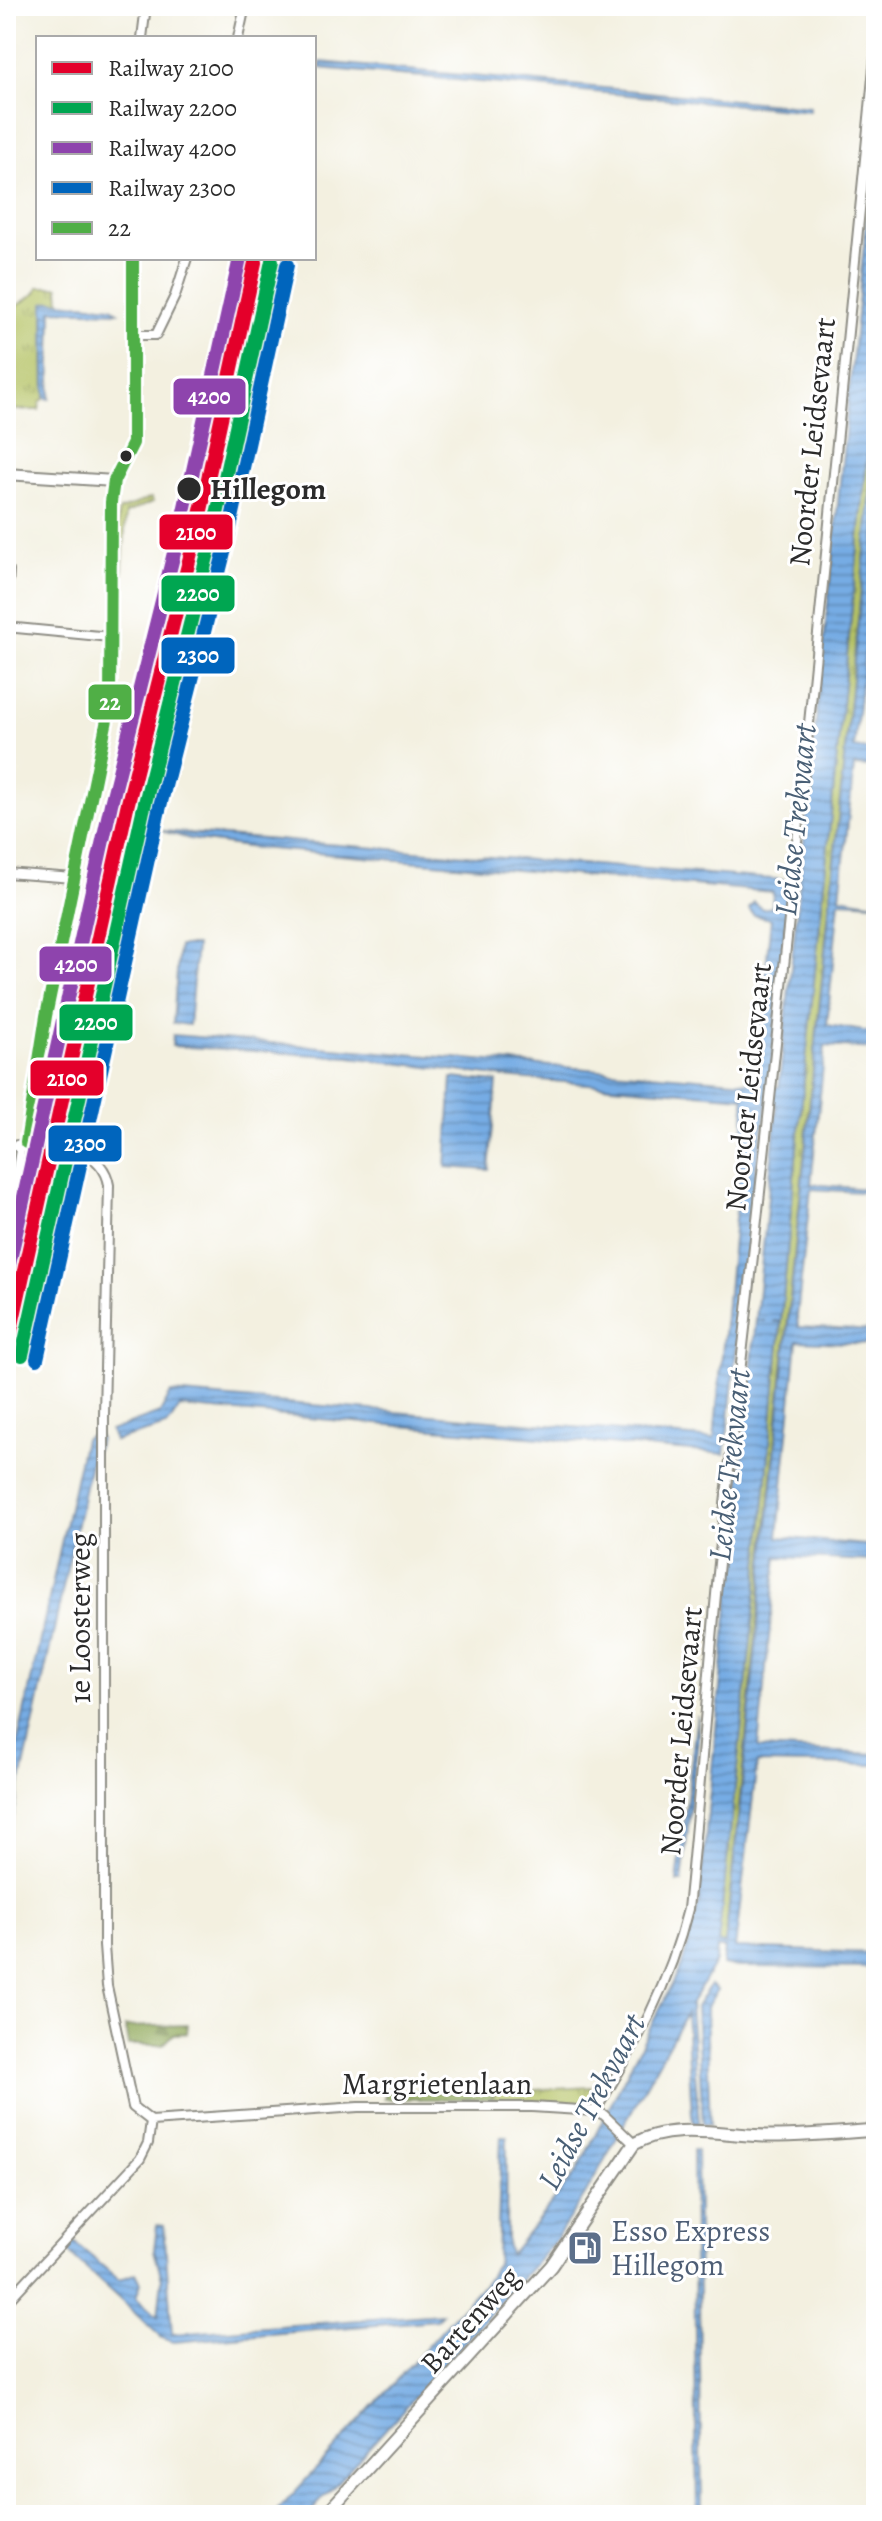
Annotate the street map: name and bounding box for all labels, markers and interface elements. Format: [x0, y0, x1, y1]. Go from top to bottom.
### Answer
legend [36, 36, 316, 260]
text: Railway 2100 [108, 52, 234, 84]
text: Railway 2200 [108, 92, 237, 124]
text: Railway 4200 [108, 132, 237, 164]
text: Railway 2300 [108, 172, 236, 204]
text: 22 [108, 212, 131, 244]
street label: Noorder Leidsevaart [779, 316, 845, 568]
line badge: 4200 [172, 377, 247, 416]
text: 4200 [187, 382, 231, 412]
unlabelled marker [118, 448, 134, 464]
place label: Hillegom [210, 469, 326, 509]
marker: Hillegom [175, 475, 203, 503]
line badge: 2100 [158, 513, 234, 551]
text: 2100 [176, 518, 216, 548]
line badge: 2200 [160, 574, 236, 613]
text: 2200 [176, 579, 220, 609]
line badge: 2300 [160, 636, 236, 675]
text: 2300 [177, 641, 219, 671]
line badge: 22 [87, 683, 133, 721]
text: 22 [99, 688, 121, 718]
water label: Leidse Trekvaart [763, 720, 827, 918]
line badge: 4200 [38, 945, 113, 983]
text: 4200 [54, 950, 98, 980]
street label: Noorder Leidsevaart [715, 961, 781, 1213]
line badge: 2200 [58, 1003, 134, 1042]
text: 2200 [74, 1008, 118, 1038]
line badge: 2100 [29, 1059, 105, 1097]
text: 2100 [47, 1064, 87, 1094]
line badge: 2300 [47, 1124, 123, 1163]
text: 2300 [64, 1129, 106, 1159]
water label: Leidse Trekvaart [697, 1365, 761, 1563]
street label: 1e Loosterweg [60, 1533, 100, 1703]
street label: Noorder Leidsevaart [650, 1605, 712, 1857]
water label: Leidse Trekvaart [526, 2005, 657, 2198]
street label: Margrietenlaan [342, 2064, 532, 2104]
place label: Esso Express Hillegom [611, 2211, 770, 2285]
fuel station icon: Esso Express Hillegom [566, 2229, 604, 2267]
street label: Bartenweg [411, 2258, 529, 2382]

